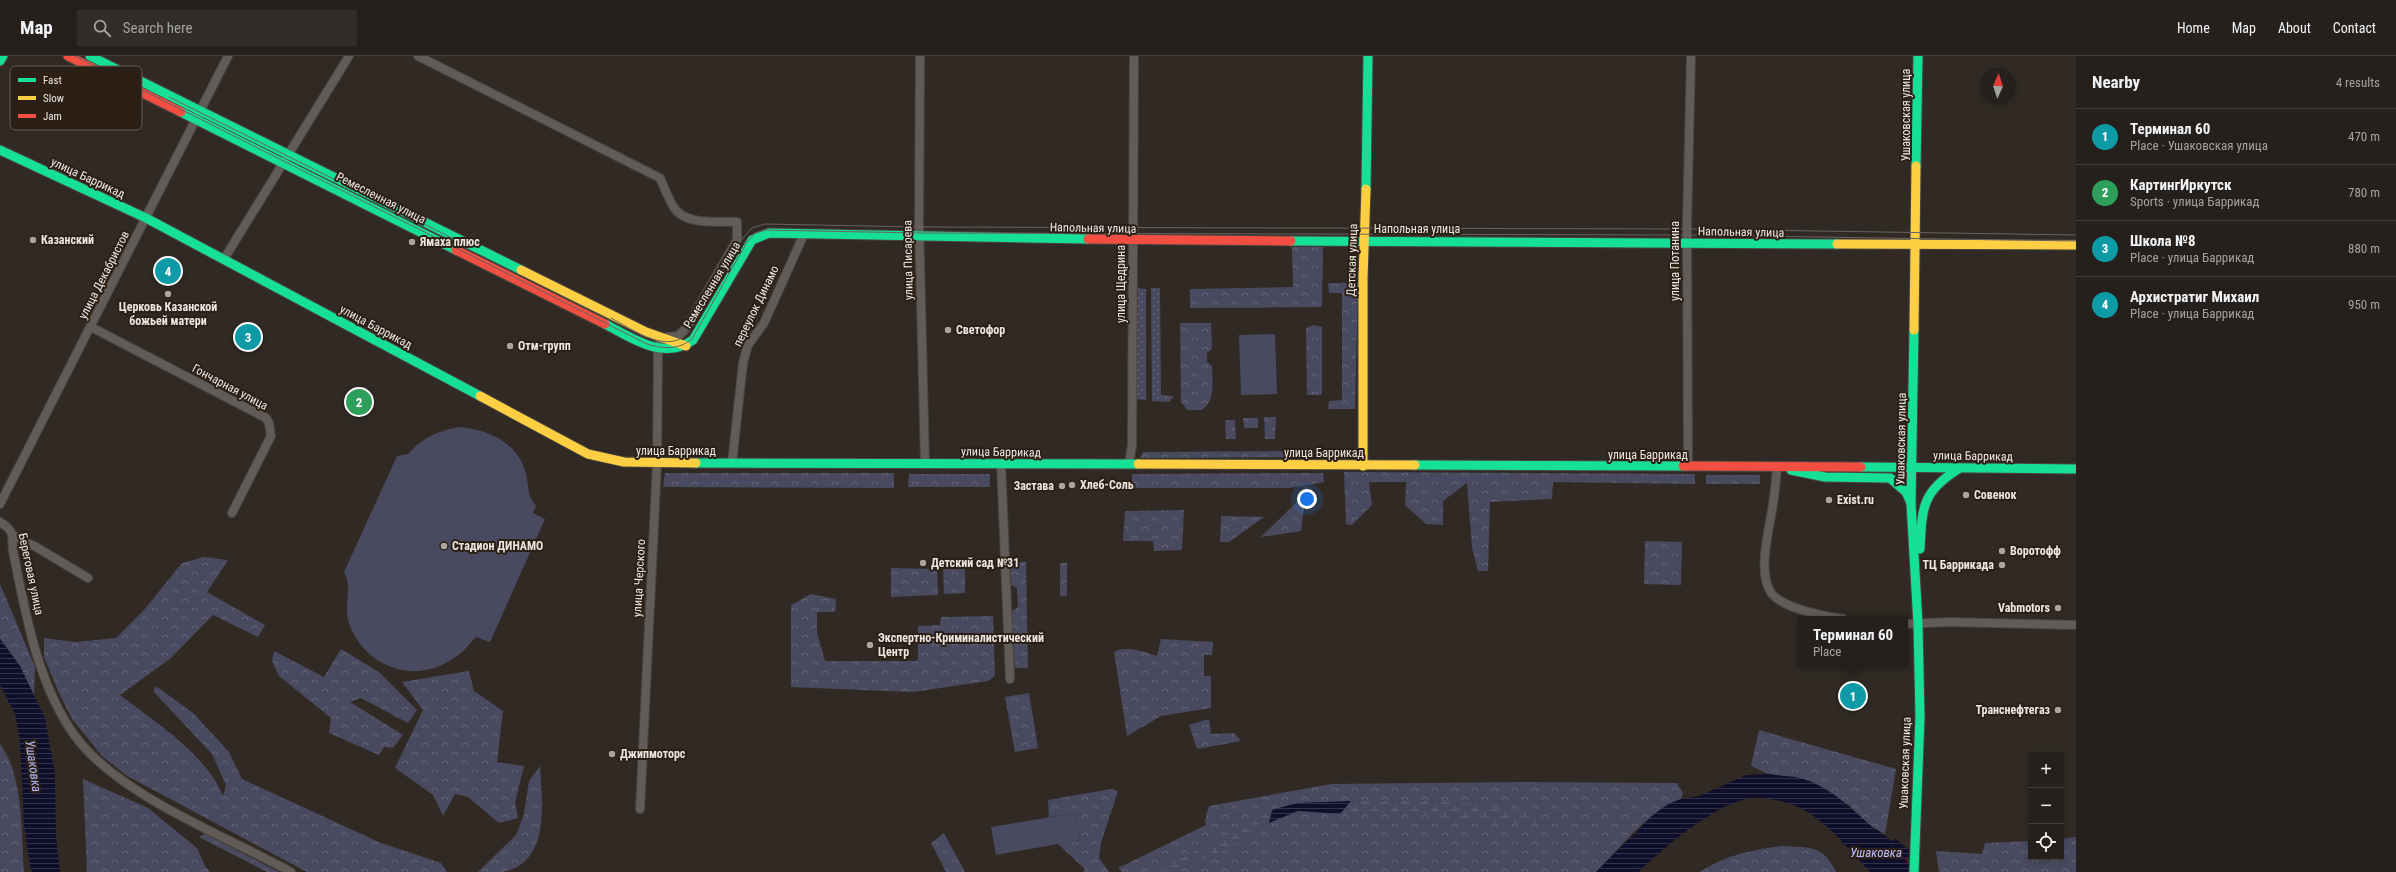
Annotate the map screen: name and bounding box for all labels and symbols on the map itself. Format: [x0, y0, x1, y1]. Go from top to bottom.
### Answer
legend [10, 66, 142, 130]
street label: Ушаковская улица [1899, 68, 1913, 161]
north arrow [1980, 68, 2016, 104]
text: Fast [43, 74, 62, 87]
text: Slow [43, 92, 64, 105]
text: Jam [43, 110, 62, 123]
street label: улица Баррикад [49, 155, 128, 201]
street label: Ремесленная улица [334, 169, 428, 227]
street label: улица Писарева [900, 220, 916, 300]
street label: Напольная улица [1050, 220, 1137, 236]
street label: улица Потанина [1668, 221, 1682, 301]
street label: Напольная улица [1374, 222, 1461, 236]
street label: Детская улица [1344, 223, 1360, 297]
street label: Напольная улица [1698, 224, 1785, 240]
street label: улица Декабристов [76, 229, 132, 321]
place label: Казанский [41, 233, 94, 247]
marker: Казанский [28, 235, 38, 245]
place label: Ямаха плюс [419, 235, 480, 249]
marker: Ямаха плюс [407, 237, 417, 247]
street label: Ремесленная улица [681, 239, 743, 331]
street label: улица Щедрина [1114, 245, 1128, 323]
pin: 4 [155, 256, 181, 286]
street label: переулок Динамо [730, 263, 782, 349]
marker: Церковь Казанской божьей матери [163, 289, 173, 299]
place label: Церковь Казанской божьей матери [119, 300, 217, 328]
street label: улица Баррикад [337, 302, 415, 352]
pin: 3 [235, 322, 261, 352]
place label: Светофор [956, 323, 1005, 337]
marker: Светофор [943, 325, 953, 335]
place label: Отм-групп [518, 339, 571, 353]
marker: Отм-групп [505, 341, 515, 351]
street label: Гончарная улица [190, 361, 270, 413]
pin: 2 [346, 387, 372, 417]
street label: Ушаковская улица [1893, 392, 1909, 485]
street label: улица Баррикад [636, 444, 717, 458]
street label: улица Баррикад [961, 444, 1042, 460]
street label: улица Баррикад [1284, 446, 1365, 460]
street label: улица Баррикад [1608, 448, 1689, 462]
street label: улица Баррикад [1933, 448, 2014, 464]
place label: Хлеб-Соль [1080, 478, 1134, 492]
place label: Застава [1014, 479, 1054, 493]
marker: Хлеб-Соль [1067, 480, 1077, 490]
marker: Застава [1057, 481, 1067, 491]
place label: Совенок [1974, 488, 2017, 502]
your location [1297, 489, 1317, 509]
marker: Совенок [1961, 490, 1971, 500]
place label: Exist.ru [1837, 493, 1874, 507]
marker: Exist.ru [1824, 495, 1834, 505]
street label: Береговая улица [15, 532, 47, 617]
place label: Стадион ДИНАМО [452, 539, 543, 553]
street label: улица Черского [630, 539, 648, 617]
marker: Стадион ДИНАМО [439, 541, 449, 551]
place label: Воротофф [2010, 544, 2061, 558]
marker: Воротофф [1997, 546, 2007, 556]
place label: Детский сад №31 [931, 556, 1019, 570]
marker: Детский сад №31 [918, 558, 928, 568]
place label: ТЦ Баррикада [1923, 558, 1994, 572]
marker: ТЦ Баррикада [1997, 560, 2007, 570]
place label: Vabmotors [1998, 601, 2051, 615]
marker: Vabmotors [2053, 603, 2063, 613]
place label: Экспертно-Криминалистический Центр [878, 631, 1044, 659]
marker: Экспертно-Криминалистический Центр [865, 640, 875, 650]
pin: 1 [1840, 681, 1866, 711]
place label: Транснефтегаз [1975, 703, 2051, 717]
marker: Транснефтегаз [2053, 705, 2063, 715]
street label: Ушаковская улица [1896, 716, 1914, 809]
water label: Ушаковка [22, 739, 45, 793]
place label: Джипмоторс [620, 747, 686, 761]
marker: Джипмоторс [607, 749, 617, 759]
water label: Ушаковка [1850, 845, 1902, 860]

